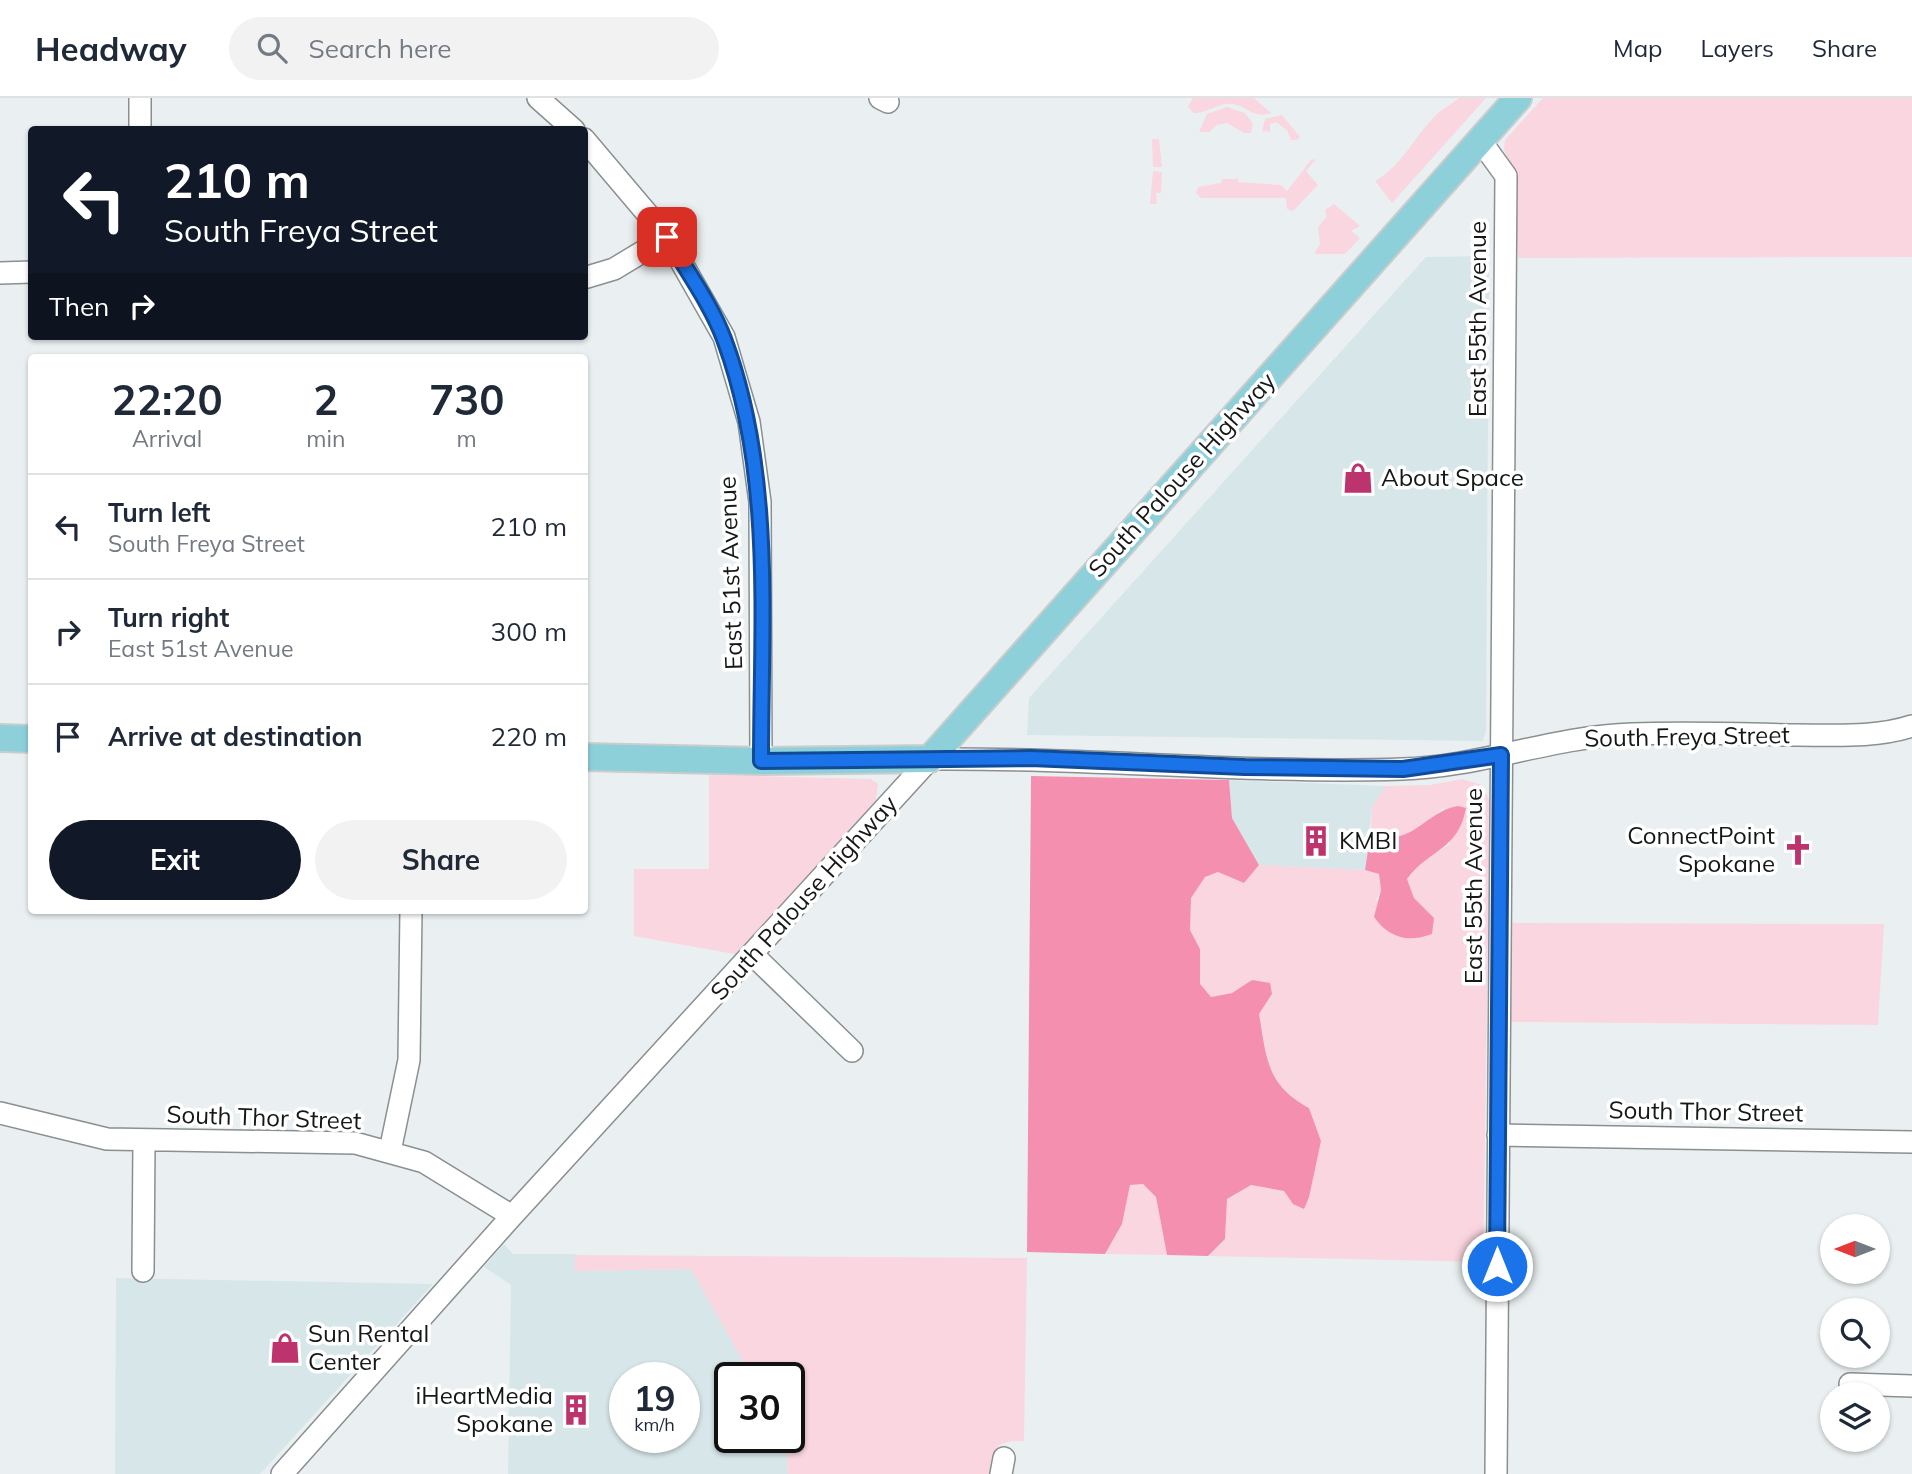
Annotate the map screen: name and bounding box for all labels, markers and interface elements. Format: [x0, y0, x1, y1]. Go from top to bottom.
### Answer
search box [229, 17, 719, 80]
text: Headway [35, 28, 187, 69]
icon: search [253, 29, 291, 67]
text: Search here [309, 32, 451, 65]
text: Map [1613, 33, 1662, 63]
text: Layers [1700, 33, 1774, 63]
text: Share [1812, 33, 1877, 63]
text: 210 m [164, 149, 310, 210]
icon: left [49, 154, 140, 245]
pin [637, 207, 697, 267]
text: South Freya Street [164, 210, 438, 250]
icon: arrive [648, 218, 686, 256]
street label: East 55th Avenue [1462, 221, 1492, 417]
icon: right [123, 287, 161, 325]
text: Then [49, 290, 109, 323]
street label: South Palouse Highway [1081, 366, 1281, 583]
text: 22:20 [112, 373, 223, 426]
text: 2 [313, 373, 338, 426]
text: 730 [429, 373, 504, 426]
text: Arrival [132, 424, 202, 453]
text: min [306, 424, 345, 453]
text: m [457, 424, 477, 453]
shop icon: About Space [1341, 461, 1375, 495]
place label: About Space [1381, 462, 1524, 492]
street label: East 51st Avenue [712, 476, 748, 670]
text: Turn left [108, 496, 210, 529]
icon: left [49, 508, 87, 546]
text: 210 m [491, 510, 567, 543]
text: South Freya Street [108, 529, 305, 558]
text: Turn right [108, 601, 229, 634]
icon: right [49, 613, 87, 651]
text: 300 m [491, 615, 567, 648]
text: East 51st Avenue [108, 634, 294, 663]
icon: arrive [49, 718, 87, 756]
street label: South Freya Street [1584, 719, 1790, 753]
text: Arrive at destination [108, 720, 363, 753]
text: 220 m [491, 720, 567, 753]
street label: East 55th Avenue [1458, 788, 1488, 984]
street label: South Palouse Highway [703, 789, 903, 1006]
button: Exit [49, 820, 301, 900]
button: Share [315, 820, 567, 900]
place label: ConnectPoint Spokane [1627, 820, 1775, 878]
building icon: KMBI [1299, 824, 1333, 858]
place label: KMBI [1339, 825, 1397, 855]
church icon: ConnectPoint Spokane [1781, 833, 1815, 867]
street label: South Thor Street [1608, 1094, 1804, 1128]
street label: South Thor Street [166, 1099, 362, 1135]
north arrow [1820, 1214, 1890, 1284]
map controls [1820, 1214, 1890, 1452]
position arrow [1460, 1229, 1534, 1303]
button: search [1820, 1298, 1890, 1368]
place label: Sun Rental Center [308, 1318, 429, 1376]
shop icon: Sun Rental Center [268, 1331, 302, 1365]
speed limit sign: 30 [714, 1362, 805, 1453]
text: 19 [633, 1376, 676, 1420]
place label: iHeartMedia Spokane [416, 1380, 553, 1438]
button: layers [1820, 1382, 1890, 1452]
building icon: iHeartMedia Spokane [559, 1393, 593, 1427]
text: km/h [634, 1413, 675, 1436]

